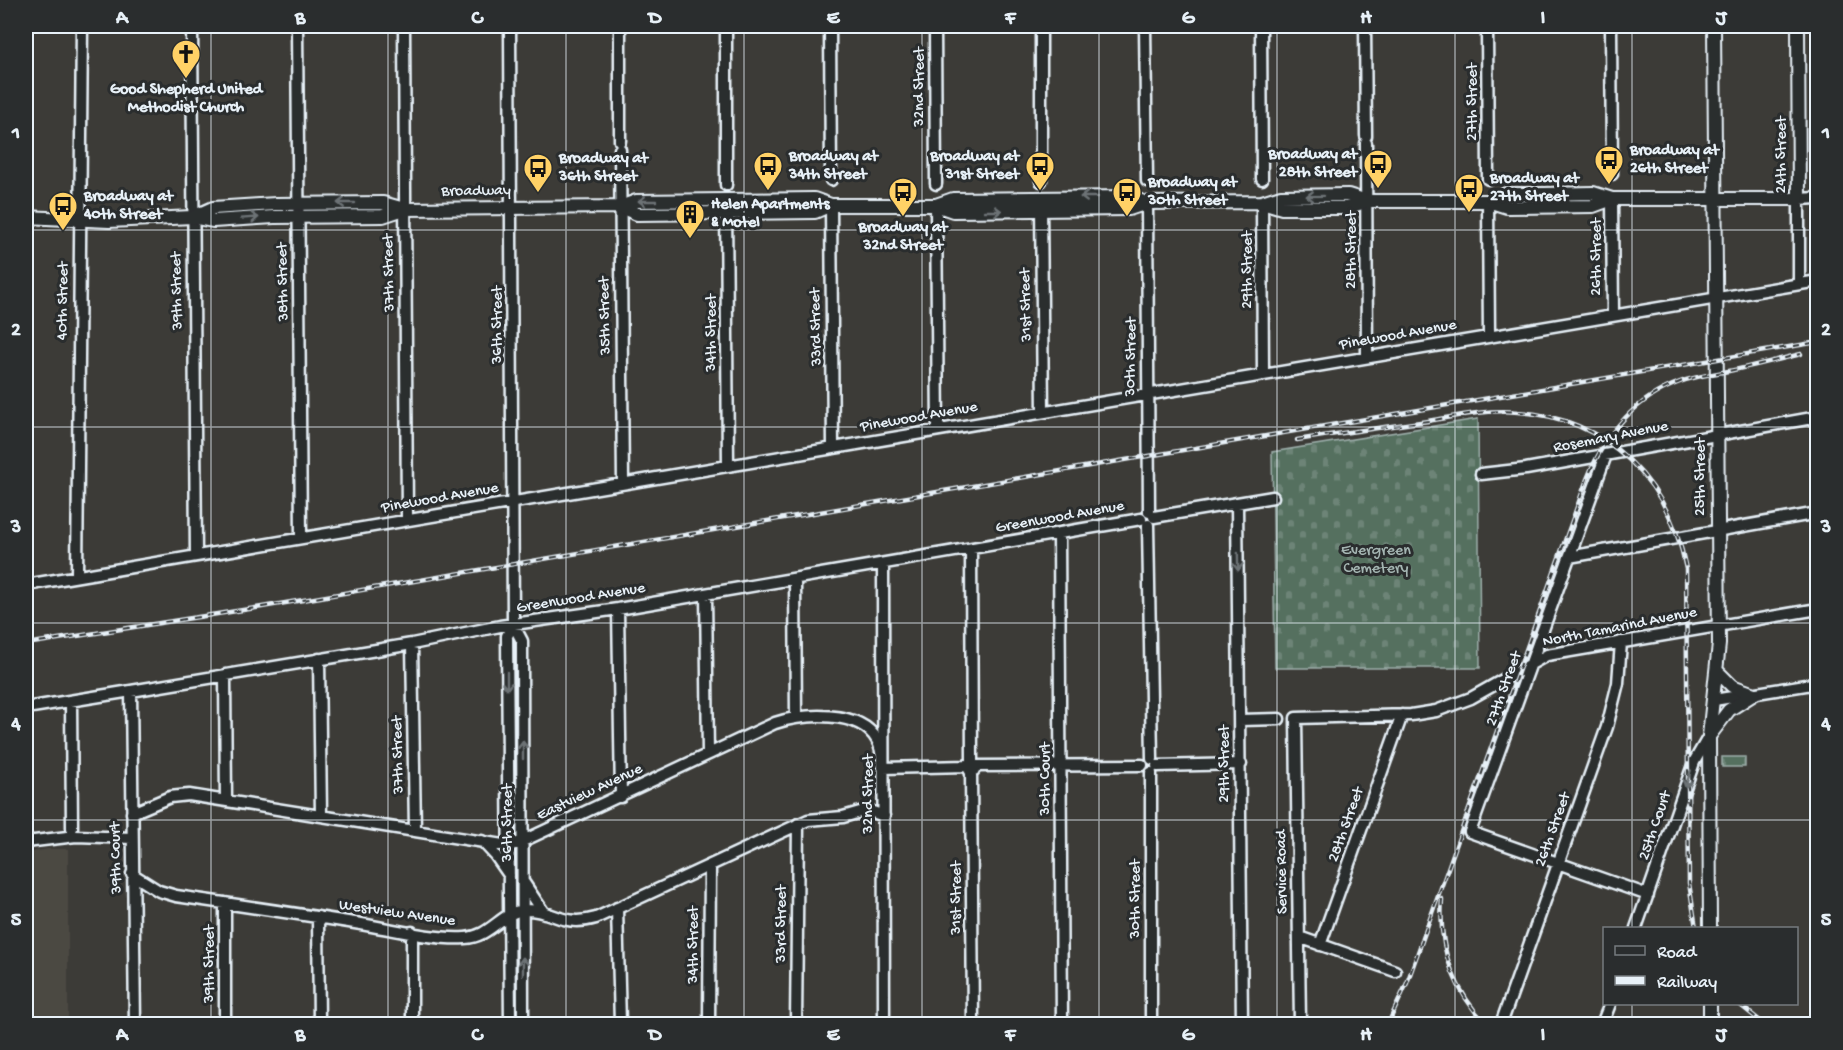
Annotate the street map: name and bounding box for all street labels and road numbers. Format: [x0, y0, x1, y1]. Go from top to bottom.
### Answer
street label: 32nd Street [911, 46, 930, 128]
street label: 27th Street [1464, 62, 1483, 141]
street label: 24th Street [1773, 115, 1792, 194]
street label: Broadway [440, 182, 511, 202]
street label: 28th Street [1343, 209, 1362, 289]
street label: 26th Street [1588, 217, 1607, 296]
street label: 29th Street [1239, 230, 1258, 309]
street label: 37th Street [380, 232, 400, 313]
street label: 38th Street [274, 241, 294, 322]
street label: 39th Street [168, 250, 188, 331]
street label: 40th Street [54, 260, 74, 340]
street label: 31st Street [1017, 267, 1037, 343]
street label: 35th Street [596, 275, 616, 356]
street label: 36th Street [489, 285, 508, 365]
street label: 33rd Street [807, 286, 827, 367]
street label: 34th Street [703, 293, 722, 373]
street label: 30th Street [1122, 316, 1142, 398]
street label: Pinewood Avenue [1337, 316, 1459, 356]
street label: Pinewood Avenue [858, 398, 980, 438]
street label: Rosemary Avenue [1552, 417, 1671, 458]
street label: 25th Street [1692, 437, 1711, 516]
street label: Pinewood Avenue [379, 479, 501, 519]
street label: Greenwood Avenue [994, 497, 1126, 539]
street label: Greenwood Avenue [515, 579, 647, 619]
street label: North Tamarind Avenue [1541, 604, 1699, 652]
street label: 27th Street [1483, 648, 1528, 729]
street label: 37th Street [389, 714, 409, 795]
street label: 29th Street [1216, 724, 1235, 803]
street label: 30th Court [1037, 741, 1056, 816]
street label: 32nd Street [860, 753, 879, 835]
street label: Eastview Avenue [534, 760, 647, 826]
street label: 36th Street [499, 783, 518, 863]
street label: 28th Street [1325, 784, 1370, 865]
street label: 25th Court [1635, 788, 1677, 863]
street label: 26th Street [1532, 789, 1577, 870]
street label: 39th Court [107, 820, 127, 895]
street label: Service Road [1273, 828, 1293, 914]
street label: 30th Street [1127, 858, 1146, 939]
street label: 31st Street [948, 860, 967, 936]
street label: 33rd Street [773, 883, 792, 964]
street label: Westview Avenue [338, 896, 457, 932]
street label: 34th Street [685, 905, 704, 985]
street label: 39th Street [201, 924, 220, 1004]

